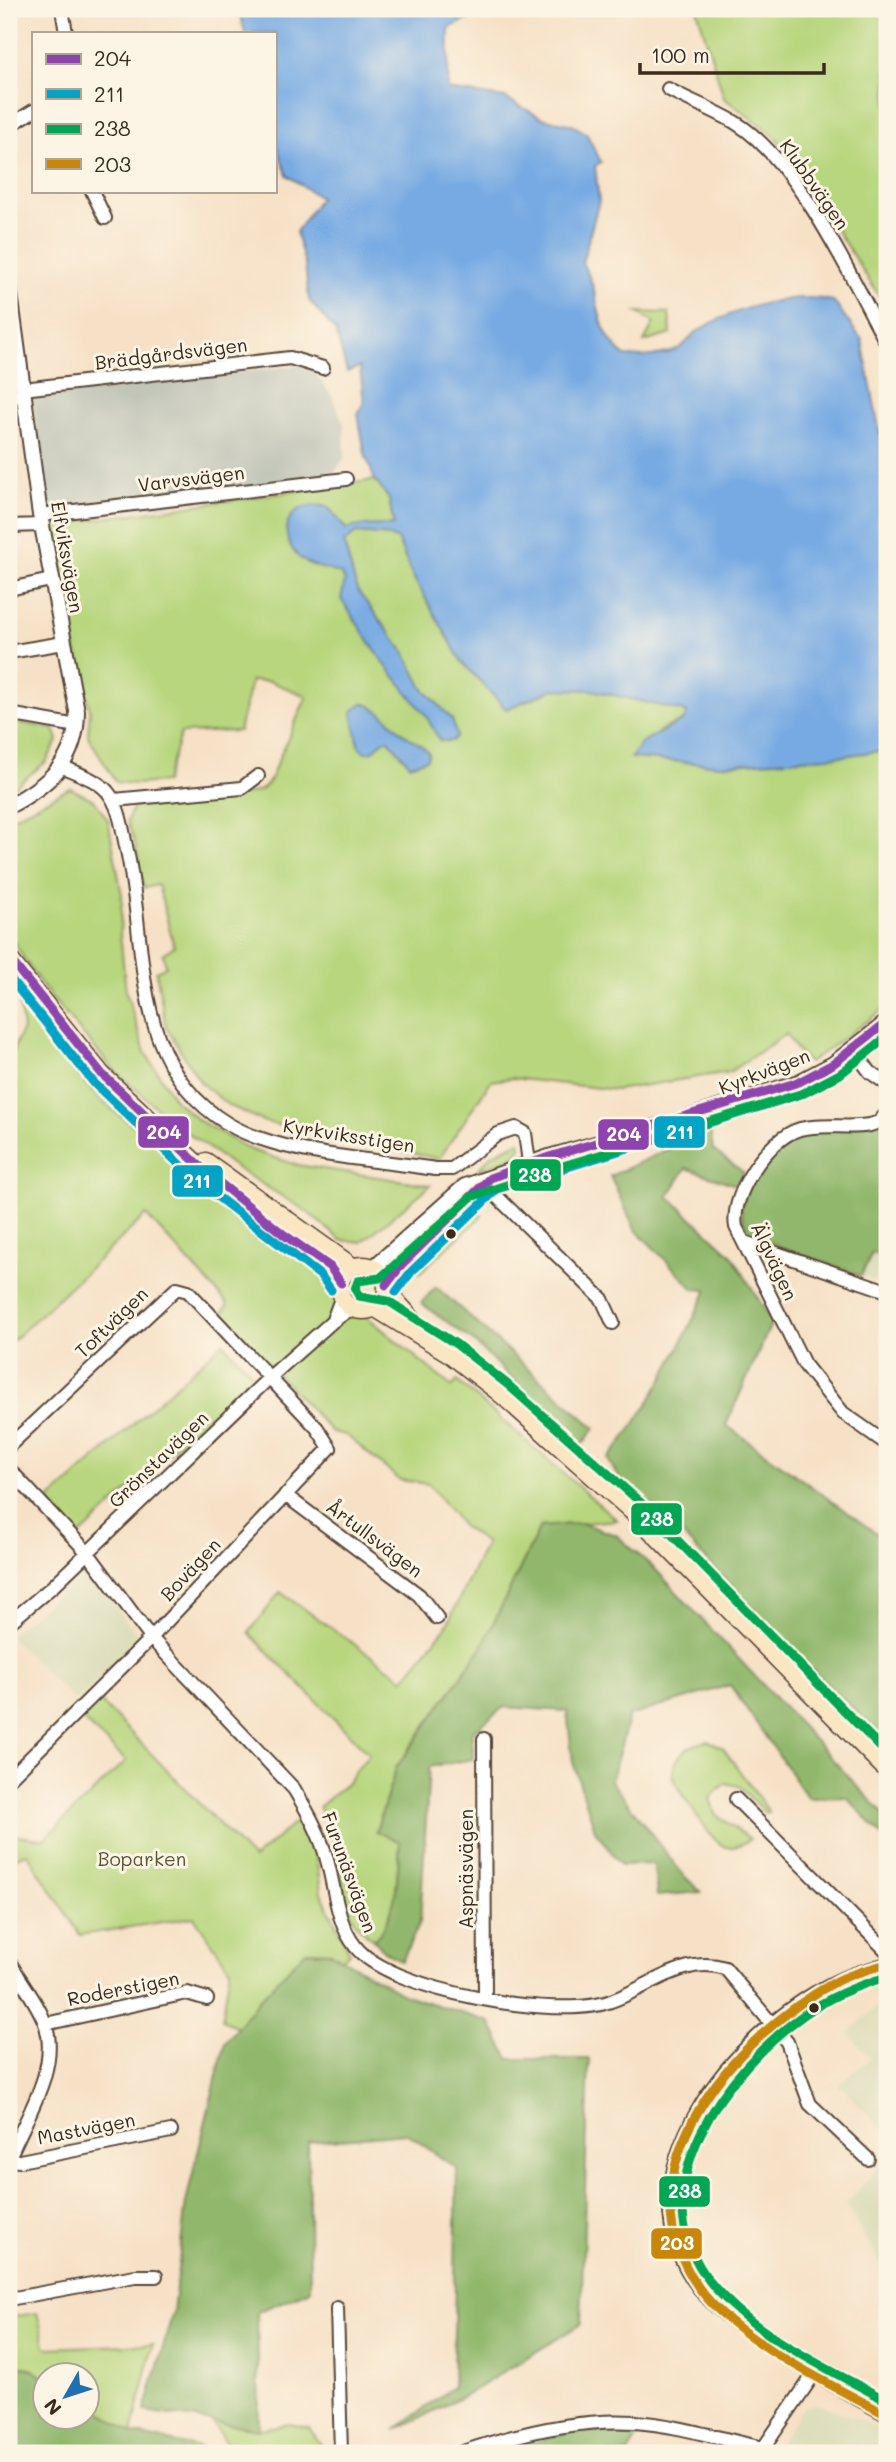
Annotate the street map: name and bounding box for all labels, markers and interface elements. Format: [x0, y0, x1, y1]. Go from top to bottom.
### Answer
legend [32, 32, 276, 192]
scale bar [640, 32, 824, 76]
text: 100 m [651, 41, 710, 68]
text: 204 [94, 44, 132, 71]
text: 211 [94, 80, 124, 107]
text: 238 [94, 114, 131, 141]
street label: Klubbvägen [775, 134, 855, 234]
text: 203 [94, 150, 131, 177]
street label: Brädgårdsvägen [93, 331, 249, 375]
street label: Varvsvägen [136, 459, 246, 497]
street label: Elfviksvägen [46, 499, 90, 615]
street label: Kyrkvägen [715, 1042, 813, 1100]
street label: Kyrkviksstigen [281, 1112, 417, 1158]
line badge: 204 [137, 1115, 190, 1149]
line badge: 211 [653, 1115, 706, 1149]
line badge: 204 [597, 1118, 650, 1151]
text: 204 [147, 1119, 181, 1144]
text: 211 [666, 1119, 694, 1144]
text: 204 [607, 1121, 641, 1146]
line badge: 238 [509, 1158, 562, 1192]
text: 238 [518, 1162, 552, 1187]
line badge: 211 [171, 1164, 224, 1198]
text: 211 [183, 1168, 211, 1193]
street label: Älgvägen [746, 1218, 804, 1304]
unlabelled marker [444, 1227, 458, 1241]
street label: Toftvägen [69, 1281, 153, 1363]
street label: Grönstavägen [103, 1405, 213, 1513]
street label: Årtullsvägen [322, 1494, 428, 1582]
line badge: 238 [630, 1502, 683, 1536]
text: 238 [640, 1506, 674, 1531]
street label: Bovägen [154, 1532, 226, 1606]
street label: Furunäsvägen [317, 1808, 383, 1936]
street label: Aspnäsvägen [453, 1809, 478, 1929]
park label: Boparken [98, 1846, 186, 1871]
street label: Roderstigen [65, 1965, 181, 2011]
unlabelled marker [807, 2001, 821, 2015]
street label: Mastvägen [35, 2106, 137, 2150]
line badge: 238 [658, 2175, 711, 2208]
text: 238 [668, 2178, 702, 2203]
line badge: 203 [650, 2227, 703, 2260]
text: 203 [660, 2230, 694, 2255]
north arrow [32, 2360, 102, 2430]
text: N [38, 2394, 67, 2420]

